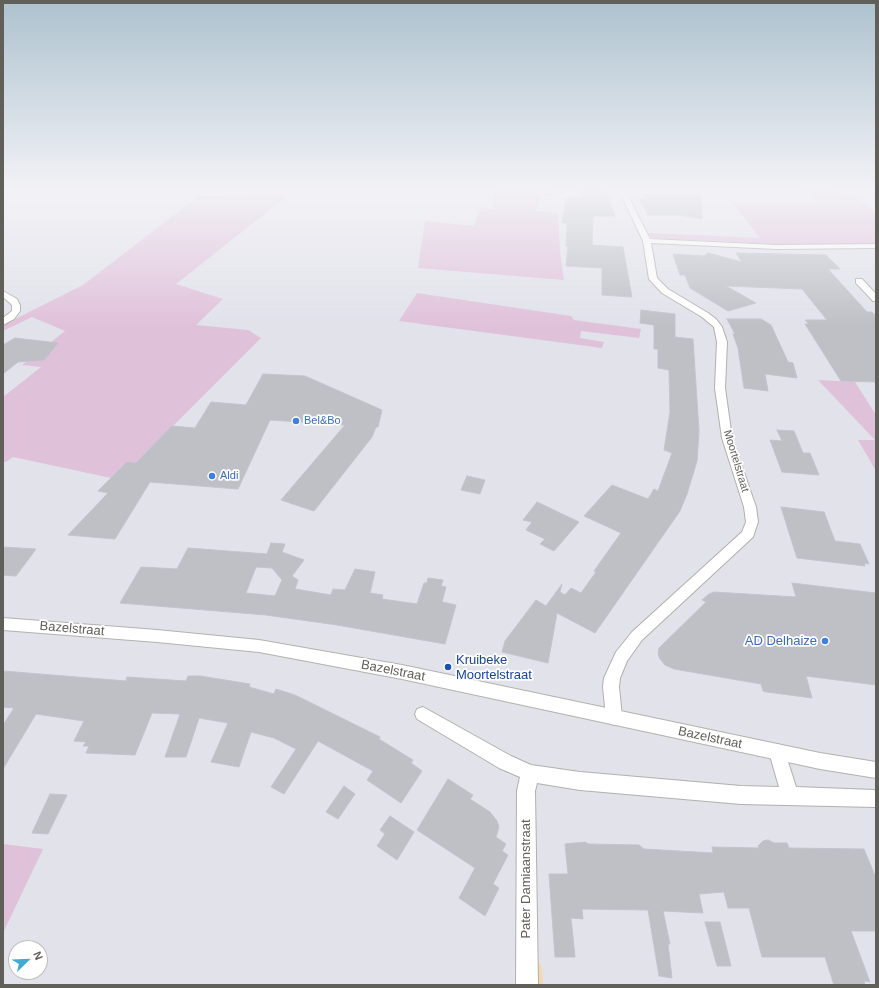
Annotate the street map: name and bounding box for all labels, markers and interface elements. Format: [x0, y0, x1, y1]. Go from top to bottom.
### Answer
place label: Bel&Bo [304, 414, 341, 428]
marker: Bel&Bo [291, 416, 301, 426]
street label: Moortelstraat [720, 428, 752, 494]
place label: Aldi [220, 469, 238, 483]
marker: Aldi [207, 471, 217, 481]
street label: Bazelstraat [39, 618, 105, 640]
place label: AD Delhaize [745, 633, 817, 649]
marker: AD Delhaize [820, 636, 830, 646]
place label: Kruibeke Moortelstraat [456, 652, 532, 683]
street label: Bazelstraat [360, 657, 426, 685]
marker: Kruibeke Moortelstraat [443, 662, 453, 672]
street label: Bazelstraat [677, 724, 743, 752]
street label: Pater Damiaanstraat [518, 819, 534, 939]
north arrow [8, 940, 48, 980]
text: N [31, 950, 45, 962]

